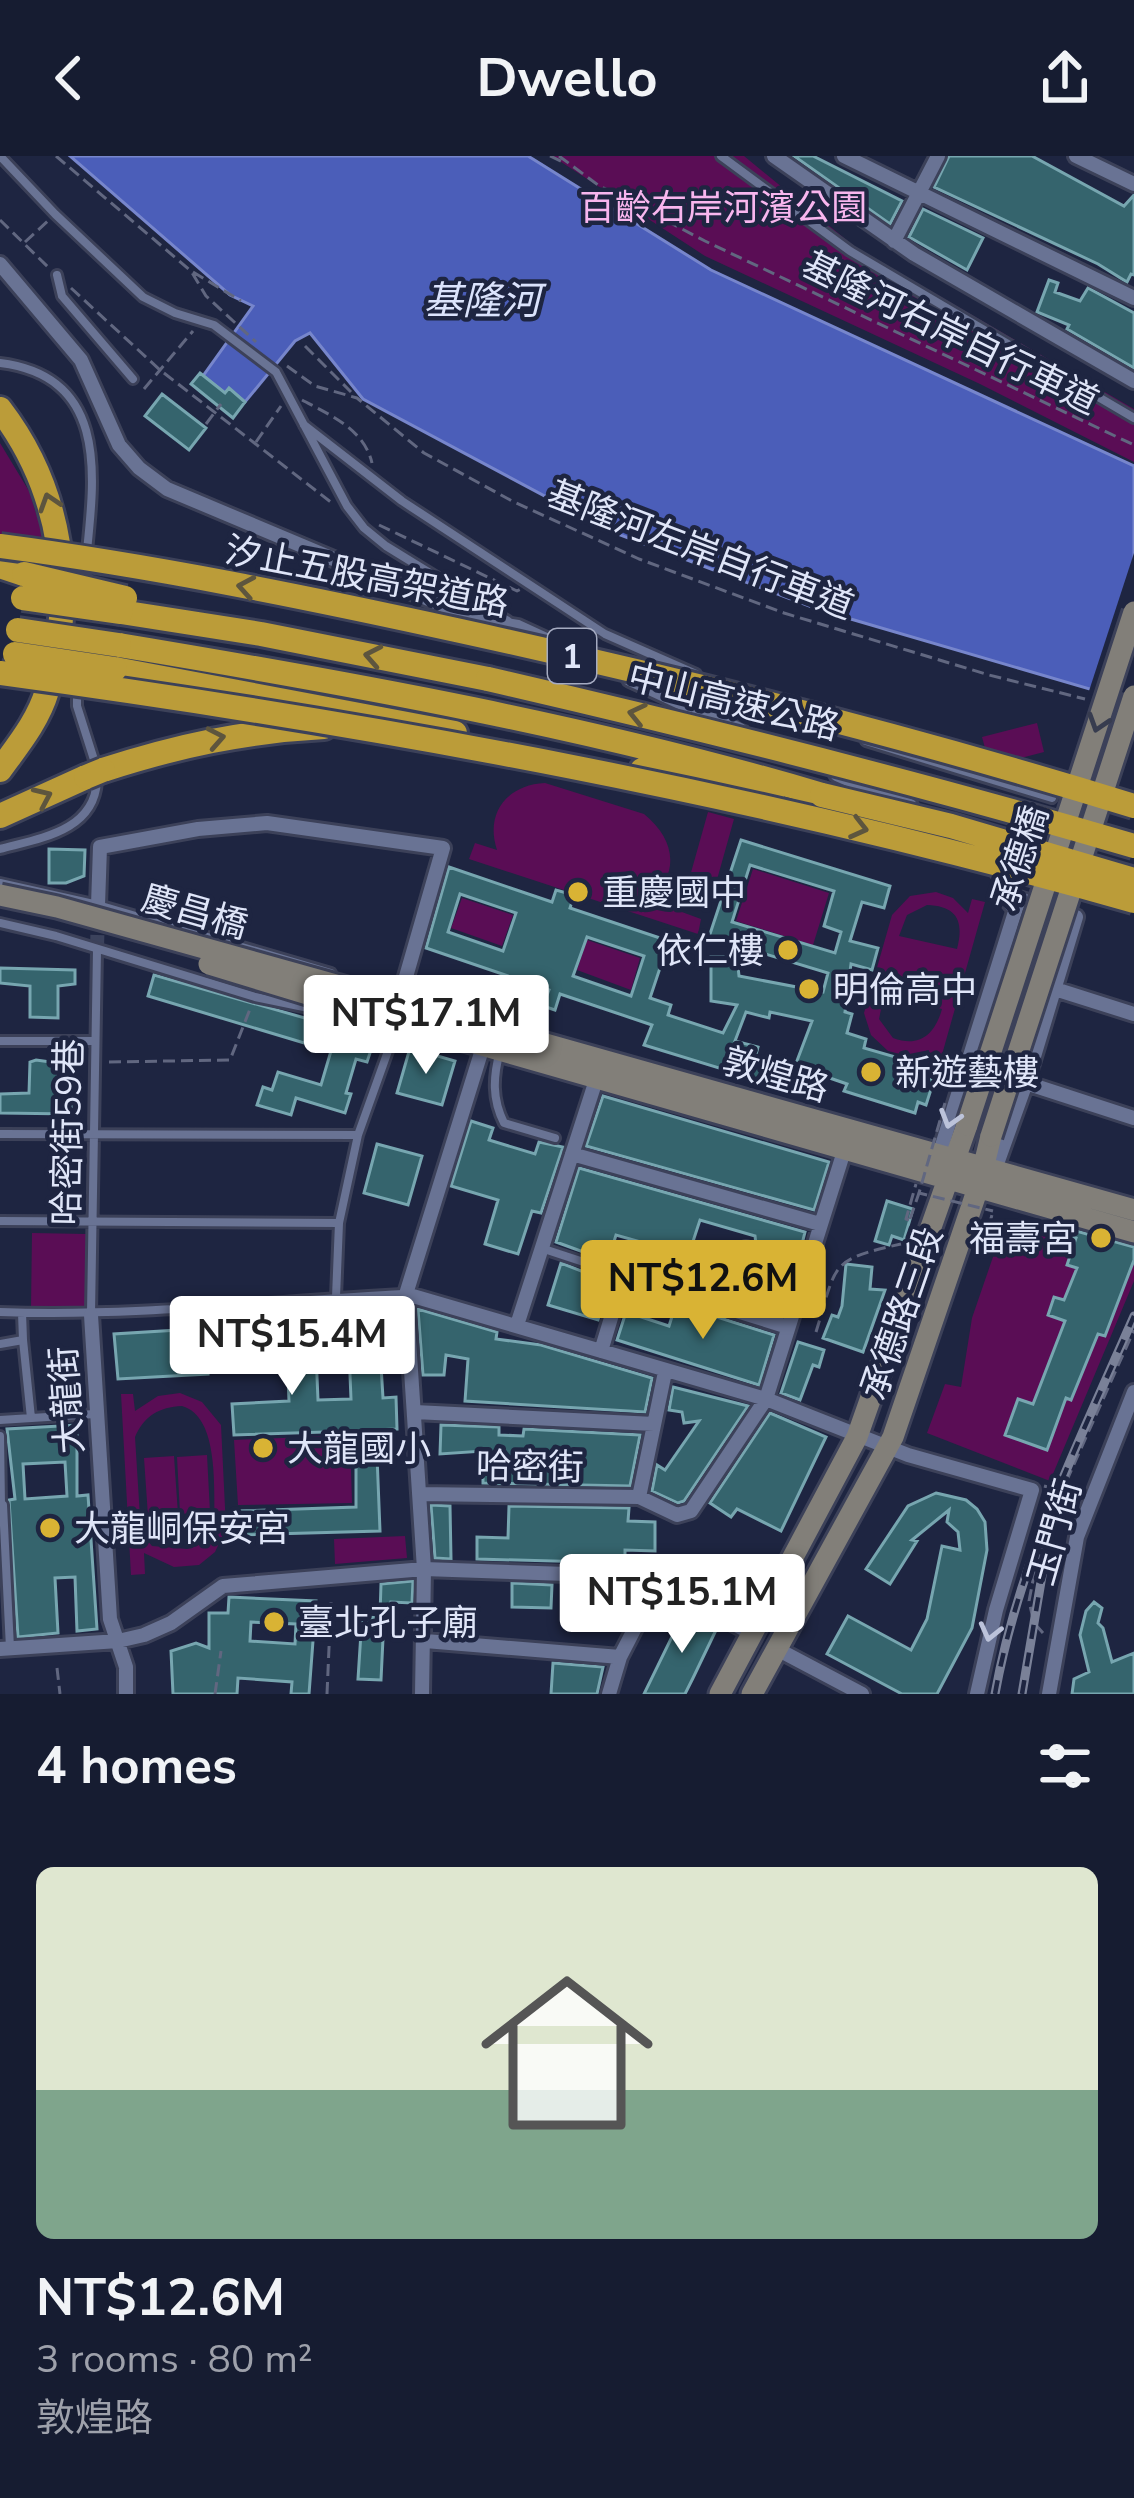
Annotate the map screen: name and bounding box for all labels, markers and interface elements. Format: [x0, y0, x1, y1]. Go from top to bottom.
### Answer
text: Dwello [476, 41, 658, 115]
icon: back [36, 45, 102, 111]
icon: share [1032, 45, 1098, 111]
park label: 百齡右岸河濱公園 [579, 184, 867, 233]
street label: 基隆河右岸自行車道 [794, 240, 1107, 426]
water label: 基隆河 [423, 275, 547, 328]
street label: 基隆河左岸自行車道 [540, 469, 860, 631]
one-way arrow [38, 492, 63, 513]
street label: 汐止五股高架道路 [221, 526, 513, 629]
one-way arrow [236, 576, 256, 601]
road number: 1 [548, 629, 596, 683]
one-way arrow [363, 645, 383, 670]
street label: 中山高速公路 [623, 653, 844, 752]
one-way arrow [627, 702, 647, 727]
one-way arrow [1087, 712, 1112, 733]
one-way arrow [205, 726, 225, 752]
one-way arrow [31, 787, 52, 811]
street label: 承德橋 [980, 800, 1060, 917]
one-way arrow [848, 814, 868, 839]
place label: 重慶國中 [602, 869, 746, 918]
street label: 慶昌橋 [136, 874, 253, 951]
marker: 重慶國中 [565, 879, 591, 905]
place label: 依仁樓 [656, 927, 764, 976]
marker: 依仁樓 [775, 937, 801, 963]
place label: 明倫高中 [833, 966, 977, 1015]
pin: NT$17.1M [302, 975, 550, 1077]
marker: 明倫高中 [796, 976, 822, 1002]
text: NT$17.1M [331, 987, 521, 1040]
street label: 敦煌路 [717, 1037, 834, 1114]
street label: 哈密街59巷 [42, 1038, 95, 1226]
place label: 新遊藝樓 [895, 1049, 1039, 1098]
marker: 新遊藝樓 [858, 1059, 884, 1085]
one-way arrow [939, 1108, 964, 1129]
place label: 福壽宮 [969, 1215, 1077, 1264]
street label: 承德路三段 [850, 1220, 955, 1407]
marker: 福壽宮 [1088, 1225, 1114, 1251]
pin: NT$12.6M [579, 1240, 827, 1342]
text: NT$12.6M [608, 1252, 798, 1305]
pin: NT$15.4M [168, 1296, 416, 1398]
text: NT$15.4M [197, 1308, 387, 1361]
street label: 大龍街 [39, 1344, 96, 1455]
place label: 大龍國小 [287, 1425, 431, 1474]
marker: 大龍國小 [250, 1435, 276, 1461]
street label: 哈密街 [476, 1442, 584, 1493]
street label: 玉門街 [1017, 1474, 1094, 1591]
place label: 大龍峒保安宮 [74, 1505, 290, 1554]
marker: 大龍峒保安宮 [37, 1515, 63, 1541]
pin: NT$15.1M [558, 1554, 806, 1656]
text: NT$15.1M [587, 1566, 777, 1619]
place label: 臺北孔子廟 [298, 1599, 478, 1648]
marker: 臺北孔子廟 [261, 1609, 287, 1635]
one-way arrow [980, 1621, 1005, 1642]
text: 4 homes [36, 1731, 237, 1801]
icon: filters [1032, 1733, 1098, 1799]
icon: home [459, 1945, 675, 2161]
text: NT$12.6M [36, 2263, 285, 2333]
text: 3 rooms · 80 m² [36, 2333, 313, 2386]
text: 敦煌路 [36, 2392, 153, 2445]

